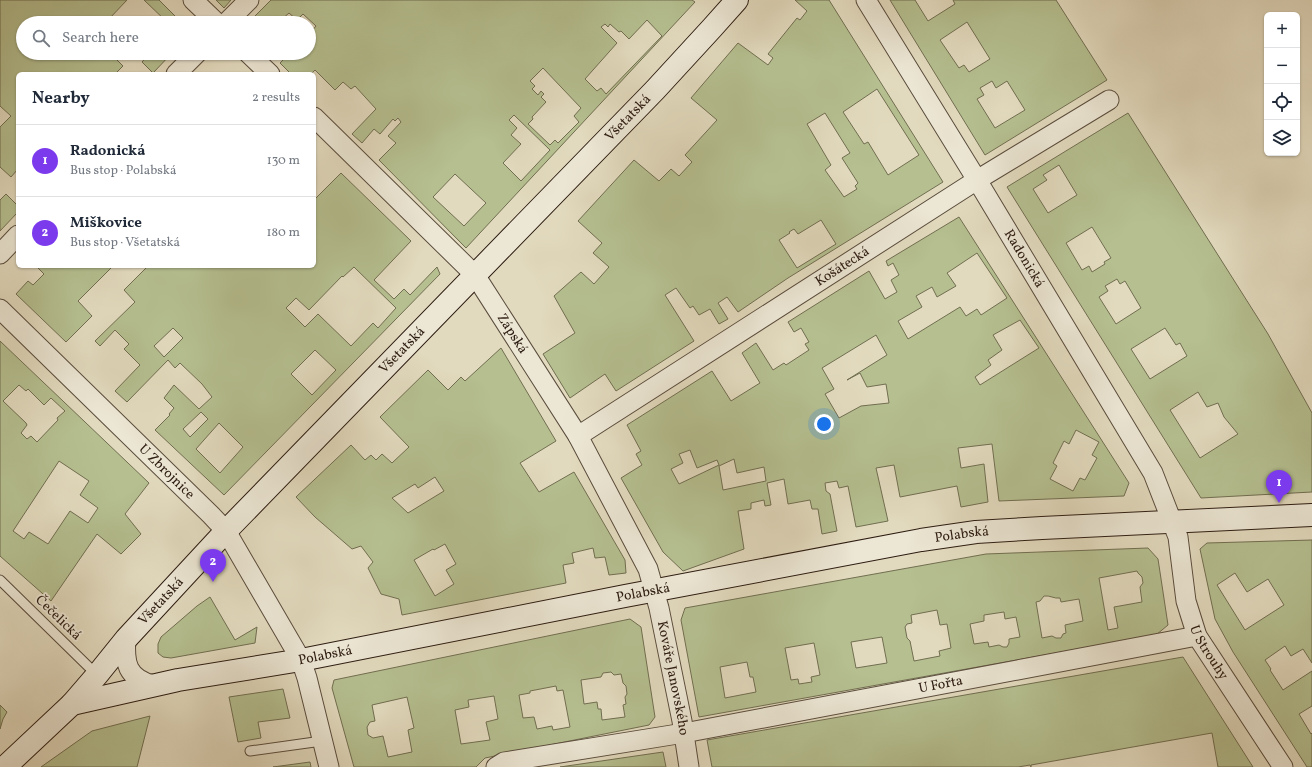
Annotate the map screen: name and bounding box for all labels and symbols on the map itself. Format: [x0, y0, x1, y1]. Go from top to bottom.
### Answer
street label: Všetatská [600, 90, 655, 146]
street label: Radonická [999, 226, 1049, 291]
street label: Košátecká [811, 242, 873, 291]
street label: Zápská [492, 310, 532, 357]
street label: Všetatská [375, 322, 429, 378]
your location [814, 414, 834, 434]
street label: U Zbrojnice [134, 440, 199, 504]
pin: 1 [1266, 470, 1292, 503]
street label: Polabská [933, 522, 989, 547]
pin: 2 [200, 549, 226, 582]
street label: Všetatská [134, 573, 188, 629]
street label: Polabská [614, 578, 672, 607]
street label: Čečelická [31, 591, 85, 645]
street label: Kováře Janovského [652, 619, 694, 737]
street label: U Strouhy [1185, 623, 1233, 684]
street label: Polabská [297, 641, 354, 670]
street label: U Fořta [917, 671, 964, 698]

